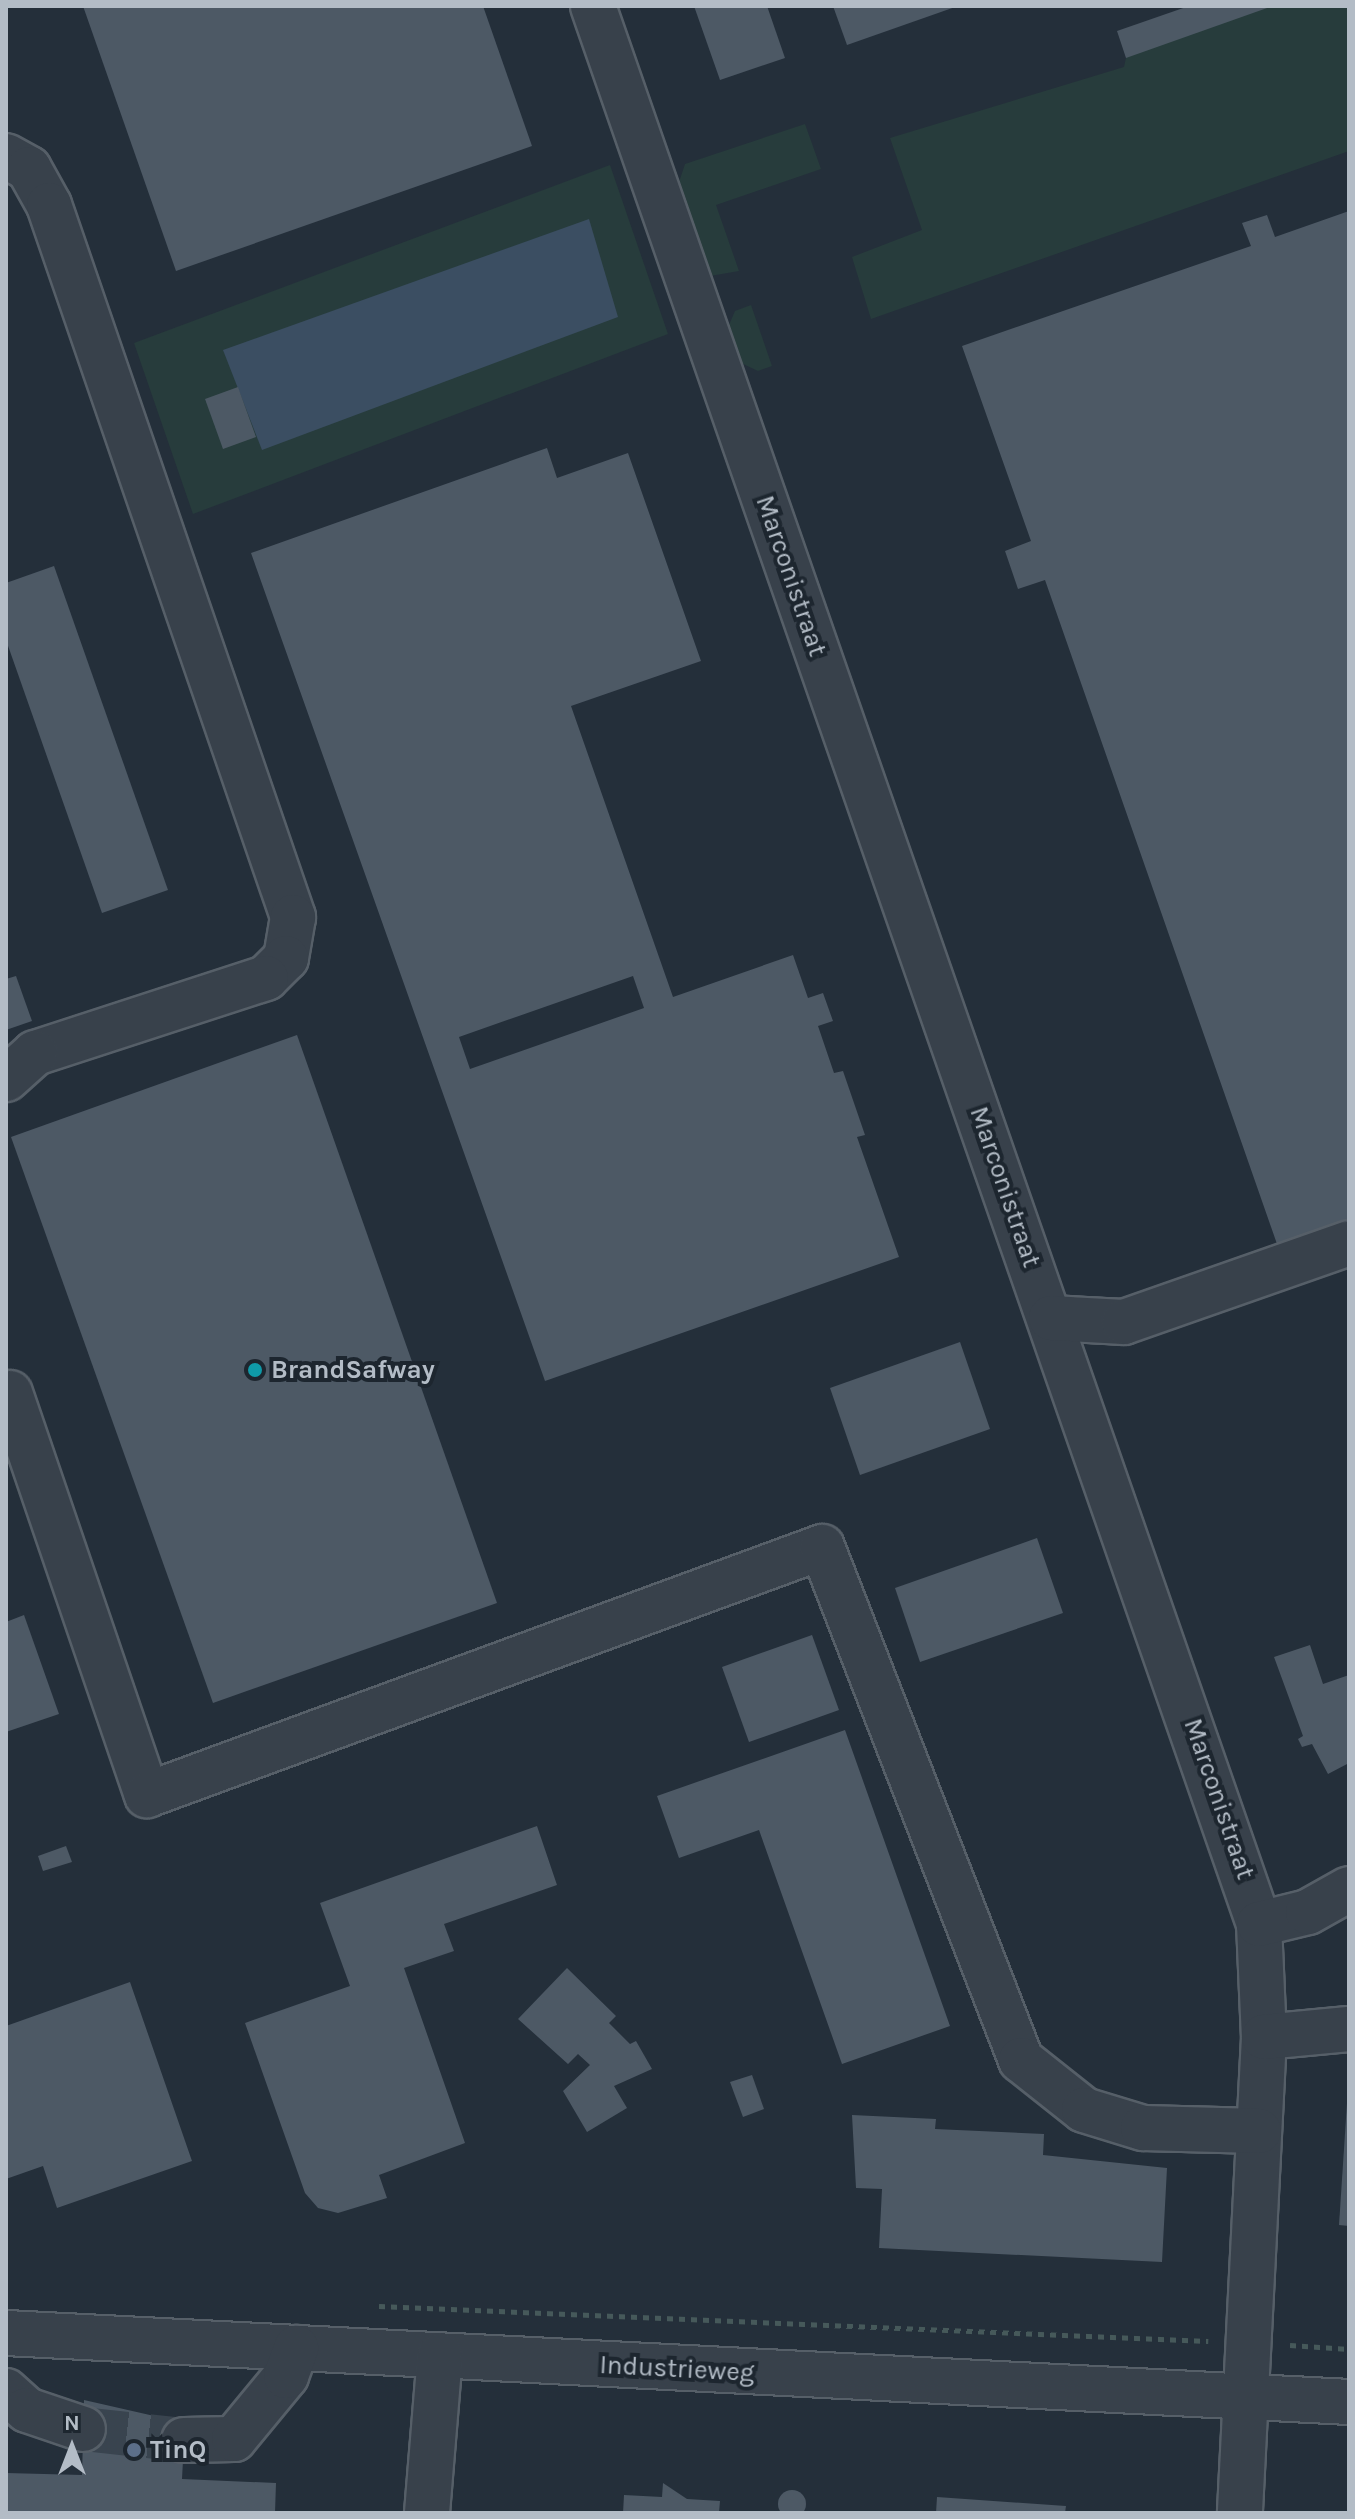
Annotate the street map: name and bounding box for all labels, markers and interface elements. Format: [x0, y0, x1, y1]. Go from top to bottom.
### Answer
street label: Marconistraat [749, 491, 833, 661]
street label: Marconistraat [963, 1102, 1047, 1272]
place label: BrandSafway [271, 1354, 435, 1386]
marker: BrandSafway [246, 1361, 264, 1379]
street label: Marconistraat [1177, 1714, 1261, 1884]
street label: Industrieweg [599, 2349, 755, 2389]
north arrow [32, 2407, 112, 2487]
text: N [64, 2410, 80, 2436]
place label: TinQ [150, 2434, 206, 2466]
marker: TinQ [125, 2441, 143, 2459]

